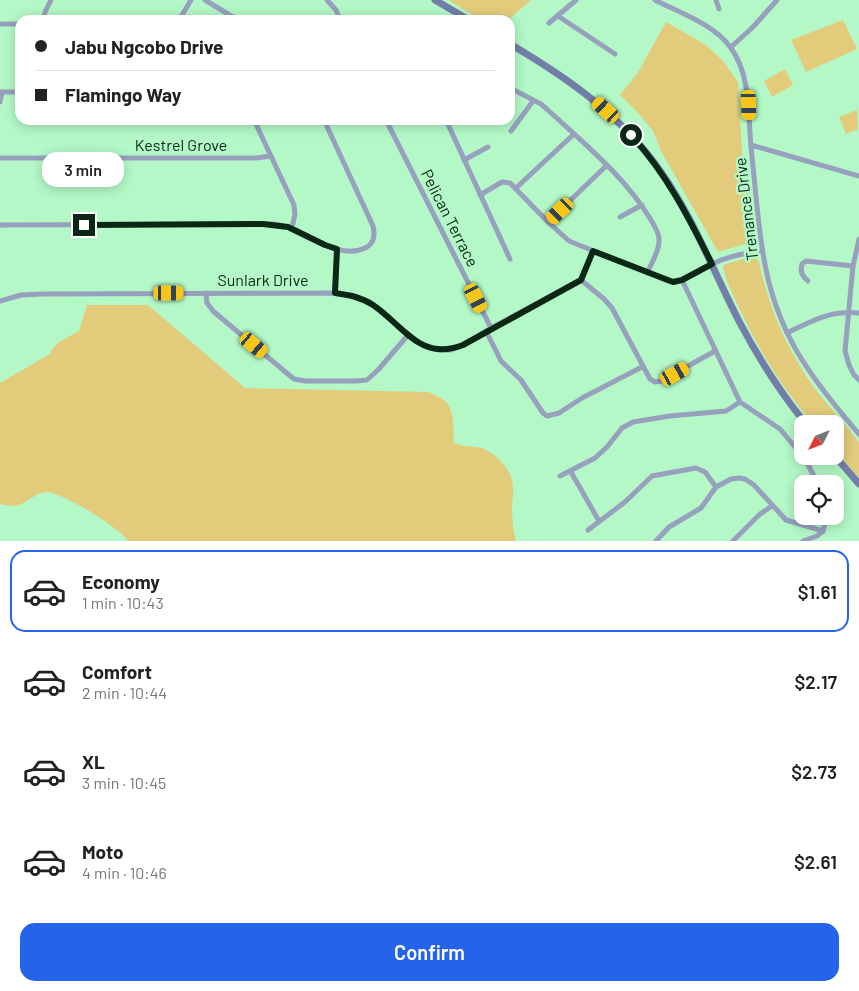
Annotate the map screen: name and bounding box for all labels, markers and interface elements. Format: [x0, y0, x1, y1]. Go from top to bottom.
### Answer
text: Jabu Ngcobo Drive [65, 35, 223, 58]
text: Flamingo Way [65, 83, 181, 106]
car [740, 90, 757, 120]
car [589, 94, 622, 126]
route start [620, 124, 642, 146]
street label: Kestrel Grove [135, 135, 227, 154]
callout: 3 min [43, 152, 125, 188]
street label: Trenance Drive [730, 157, 761, 262]
text: 3 min [64, 160, 102, 179]
street label: Pelican Terrace [418, 166, 483, 270]
car [543, 195, 576, 227]
route end [73, 214, 95, 236]
street label: Sunlark Drive [217, 270, 309, 289]
car [462, 281, 489, 315]
car [154, 286, 184, 301]
car [237, 330, 270, 360]
car [658, 360, 691, 388]
north arrow [794, 415, 844, 465]
map controls [794, 415, 844, 525]
button: locate [794, 475, 844, 525]
icon: car [22, 569, 67, 614]
text: Economy [82, 570, 160, 593]
text: $1.61 [798, 580, 837, 603]
text: 1 min · 10:43 [82, 593, 164, 612]
icon: car [22, 659, 67, 704]
text: Comfort [82, 660, 152, 683]
text: $2.17 [795, 670, 837, 693]
text: 2 min · 10:44 [82, 683, 167, 702]
icon: car [22, 749, 67, 794]
text: XL [82, 750, 105, 773]
text: $2.73 [791, 760, 837, 783]
text: 3 min · 10:45 [82, 773, 166, 792]
icon: car [22, 839, 67, 884]
text: Moto [82, 840, 124, 863]
text: $2.61 [794, 850, 837, 873]
text: 4 min · 10:46 [82, 863, 167, 882]
button: Confirm [20, 923, 839, 981]

